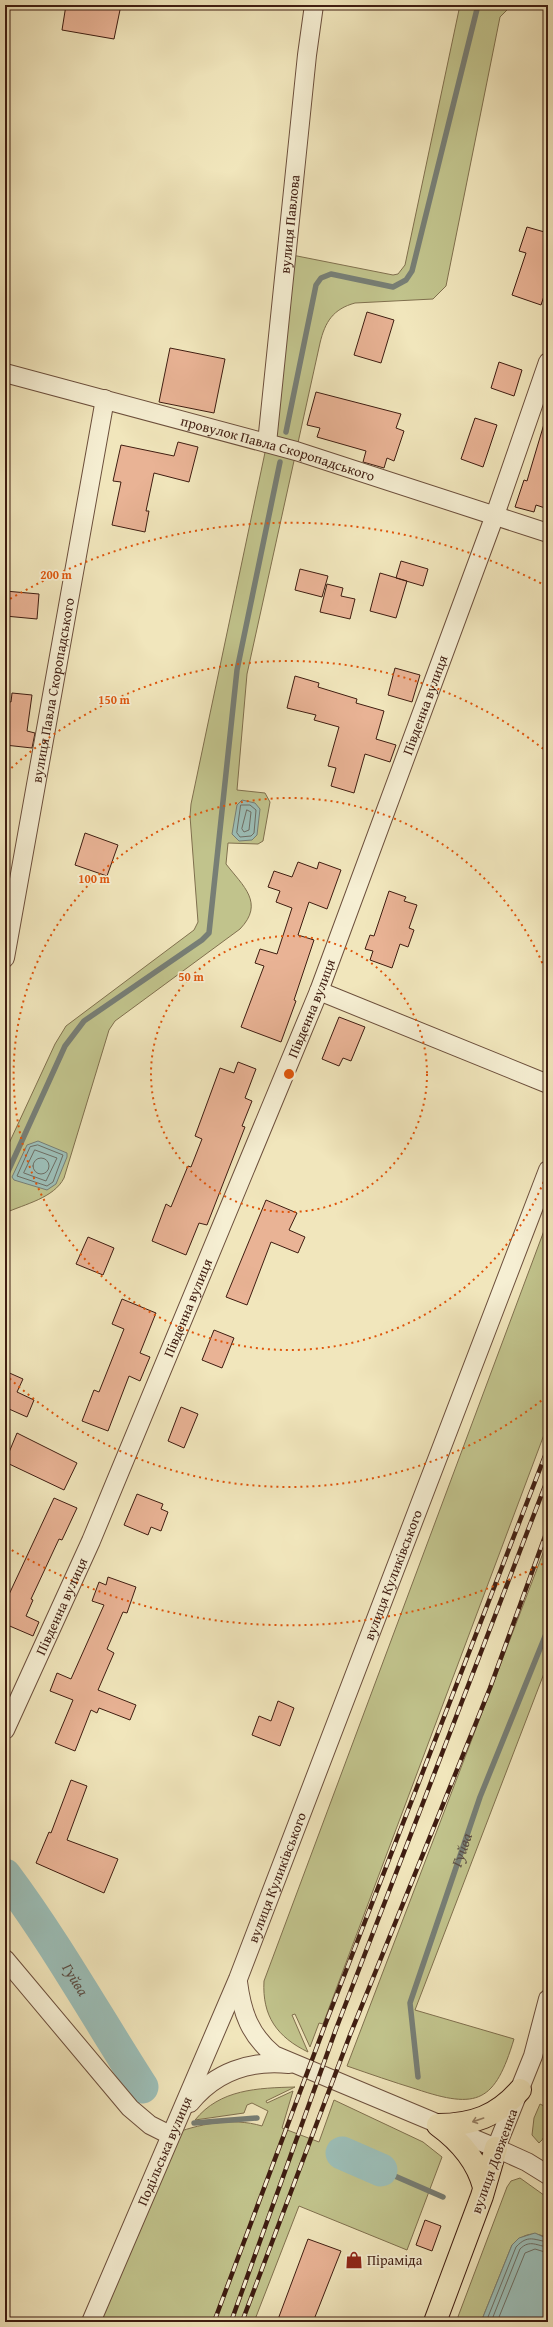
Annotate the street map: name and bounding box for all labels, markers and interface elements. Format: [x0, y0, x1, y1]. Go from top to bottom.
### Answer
street label: вулиця Павлова [275, 174, 305, 274]
street label: провулок Павла Скоропадського [179, 411, 377, 486]
text: 200 m [40, 566, 73, 583]
street label: вулиця Павла Скоропадського [27, 596, 79, 784]
street label: Південна вулиця [397, 652, 452, 758]
text: 150 m [98, 691, 131, 708]
text: 100 m [78, 870, 111, 887]
street label: Південна вулиця [282, 956, 340, 1061]
text: 50 m [178, 968, 204, 985]
centre of rings [282, 1067, 296, 1081]
street label: Південна вулиця [158, 1256, 217, 1360]
street label: вулиця Куликівського [359, 1507, 427, 1643]
street label: Південна вулиця [30, 1554, 92, 1658]
street label: вулиця Куликівського [243, 1809, 311, 1946]
water label: Гуйва [446, 1830, 477, 1871]
water label: Гуйва [57, 1958, 94, 2000]
street label: Подільська вулиця [132, 2093, 197, 2209]
street label: вулиця Довженка [466, 2106, 522, 2216]
one-way arrow [473, 2117, 485, 2125]
shop icon: Піраміда [344, 2250, 364, 2270]
place label: Піраміда [367, 2250, 423, 2270]

